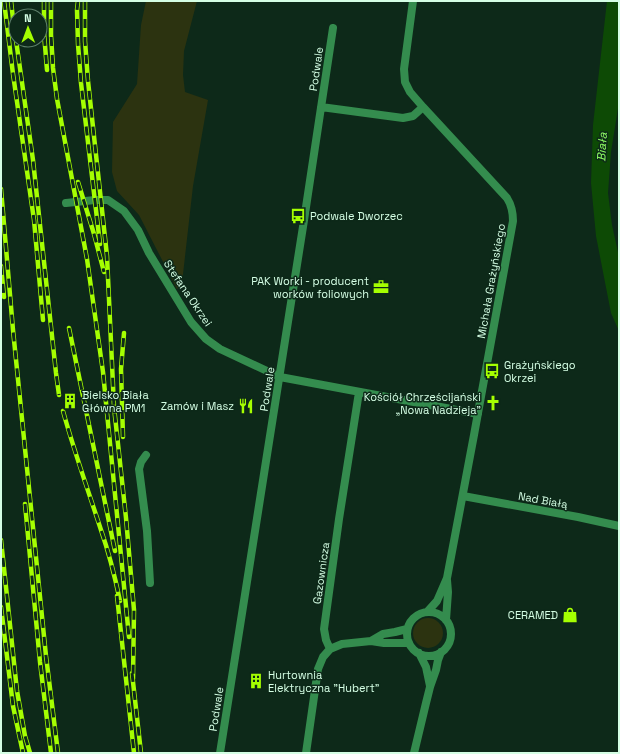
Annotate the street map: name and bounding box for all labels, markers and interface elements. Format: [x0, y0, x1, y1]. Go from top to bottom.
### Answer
north arrow [8, 8, 48, 48]
text: N [24, 11, 32, 25]
street label: Podwale [306, 46, 326, 92]
water label: Biała [593, 132, 611, 162]
bus stop icon: Podwale Dworzec [289, 207, 307, 225]
place label: Podwale Dworzec [310, 209, 403, 223]
street label: Michała Grażyńskiego [474, 222, 508, 340]
street label: Stefana Okrzei [161, 257, 216, 329]
place label: PAK Worki - producent worków foliowych [251, 274, 369, 301]
office icon: PAK Worki - producent worków foliowych [372, 278, 390, 296]
place label: Grażyńskiego Okrzei [504, 358, 576, 385]
bus stop icon: Grażyńskiego Okrzei [483, 362, 501, 380]
street label: Podwale [257, 366, 277, 412]
place label: Bielsko Biała Główna PM1 [82, 388, 149, 415]
place label: Kościół Chrześcijański „Nowa Nadzieja” [364, 390, 481, 417]
building icon: Bielsko Biała Główna PM1 [61, 392, 79, 410]
church icon: Kościół Chrześcijański „Nowa Nadzieja” [484, 394, 502, 412]
restaurant icon: Zamów i Masz [237, 397, 255, 415]
place label: Zamów i Masz [161, 399, 234, 413]
street label: Nad Białą [517, 489, 569, 511]
street label: Gazownicza [310, 540, 332, 605]
shop icon: CERAMED [561, 606, 579, 624]
place label: CERAMED [508, 608, 558, 622]
place label: Hurtownia Elektryczna "Hubert" [268, 668, 380, 695]
building icon: Hurtownia Elektryczna "Hubert" [247, 672, 265, 690]
street label: Podwale [206, 686, 226, 732]

